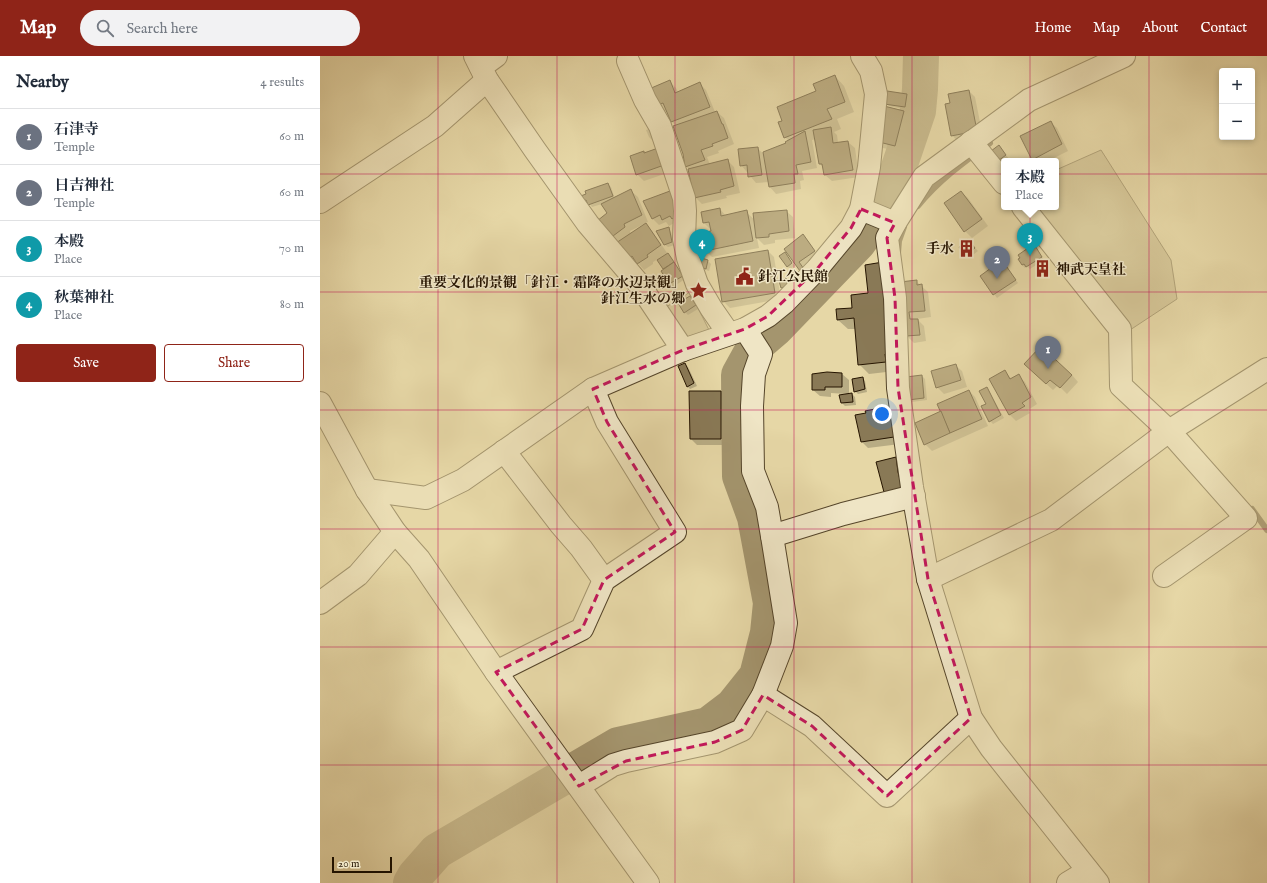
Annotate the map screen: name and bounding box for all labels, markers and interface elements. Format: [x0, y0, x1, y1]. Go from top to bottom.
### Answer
search box [80, 10, 360, 46]
text: Map [20, 16, 56, 40]
icon: search [94, 17, 116, 39]
text: Search here [126, 19, 198, 38]
text: Home [1035, 19, 1071, 37]
text: Map [1093, 19, 1120, 37]
text: About [1142, 19, 1178, 37]
text: Contact [1200, 19, 1247, 37]
map controls [1219, 68, 1255, 140]
button: + [1219, 68, 1255, 104]
text: Nearby [16, 72, 69, 93]
text: 4 results [260, 74, 304, 91]
button: − [1219, 104, 1255, 140]
text: 石津寺 [54, 120, 99, 139]
text: 1 [27, 128, 31, 145]
text: 60 m [279, 128, 304, 145]
text: Temple [54, 139, 95, 156]
popup [1001, 158, 1059, 210]
text: 本殿 [1015, 168, 1045, 187]
text: 日吉神社 [54, 176, 114, 195]
text: 2 [26, 184, 32, 201]
text: 60 m [279, 184, 304, 201]
text: Place [1015, 187, 1043, 204]
text: Temple [54, 195, 95, 212]
pin: 3 [1017, 223, 1043, 256]
pin: 4 [689, 229, 715, 262]
text: 本殿 [54, 232, 84, 251]
building icon: 手水 [957, 238, 977, 258]
text: 3 [27, 240, 31, 257]
text: 70 m [279, 240, 304, 257]
place label: 手水 [926, 240, 954, 258]
pin: 2 [984, 246, 1010, 279]
text: Place [54, 251, 82, 268]
building icon: 神武天皇社 [1033, 259, 1053, 279]
place label: 神武天皇社 [1056, 261, 1126, 279]
public building icon: 針江公民館 [735, 266, 755, 286]
place label: 針江公民館 [758, 268, 828, 286]
place label: 重要文化的景観「針江・霜降の水辺景観」 針江生水の郷 [419, 274, 686, 308]
place icon: 重要文化的景観「針江・霜降の水辺景観」 針江生水の郷 [688, 280, 708, 300]
text: 秋葉神社 [54, 288, 114, 307]
text: 4 [26, 296, 32, 313]
text: 80 m [280, 296, 304, 313]
text: Place [54, 307, 82, 324]
pin: 1 [1035, 336, 1061, 369]
button: Save [16, 344, 156, 382]
button: Share [164, 344, 304, 382]
your location [872, 404, 892, 424]
scale bar [332, 855, 392, 874]
text: 20 m [338, 857, 359, 871]

